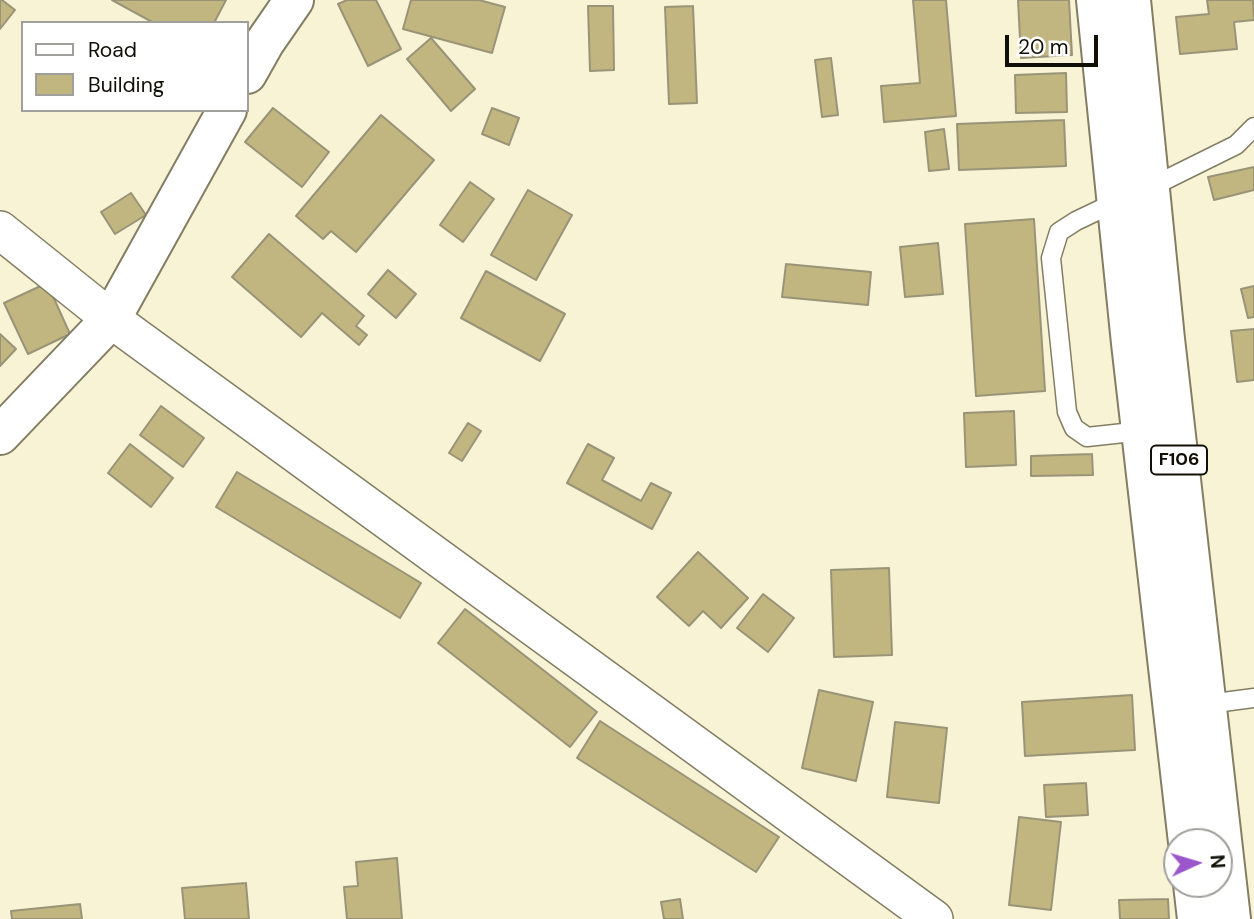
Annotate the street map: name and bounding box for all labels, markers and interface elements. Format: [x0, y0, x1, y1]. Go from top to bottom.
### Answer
legend [21, 21, 248, 112]
scale bar [1009, 21, 1102, 65]
text: 20 m [1018, 33, 1069, 61]
text: Road [88, 36, 137, 64]
text: Building [88, 71, 164, 99]
road number: F106 [1151, 446, 1207, 474]
north arrow [1163, 828, 1233, 898]
text: N [1204, 854, 1230, 869]

